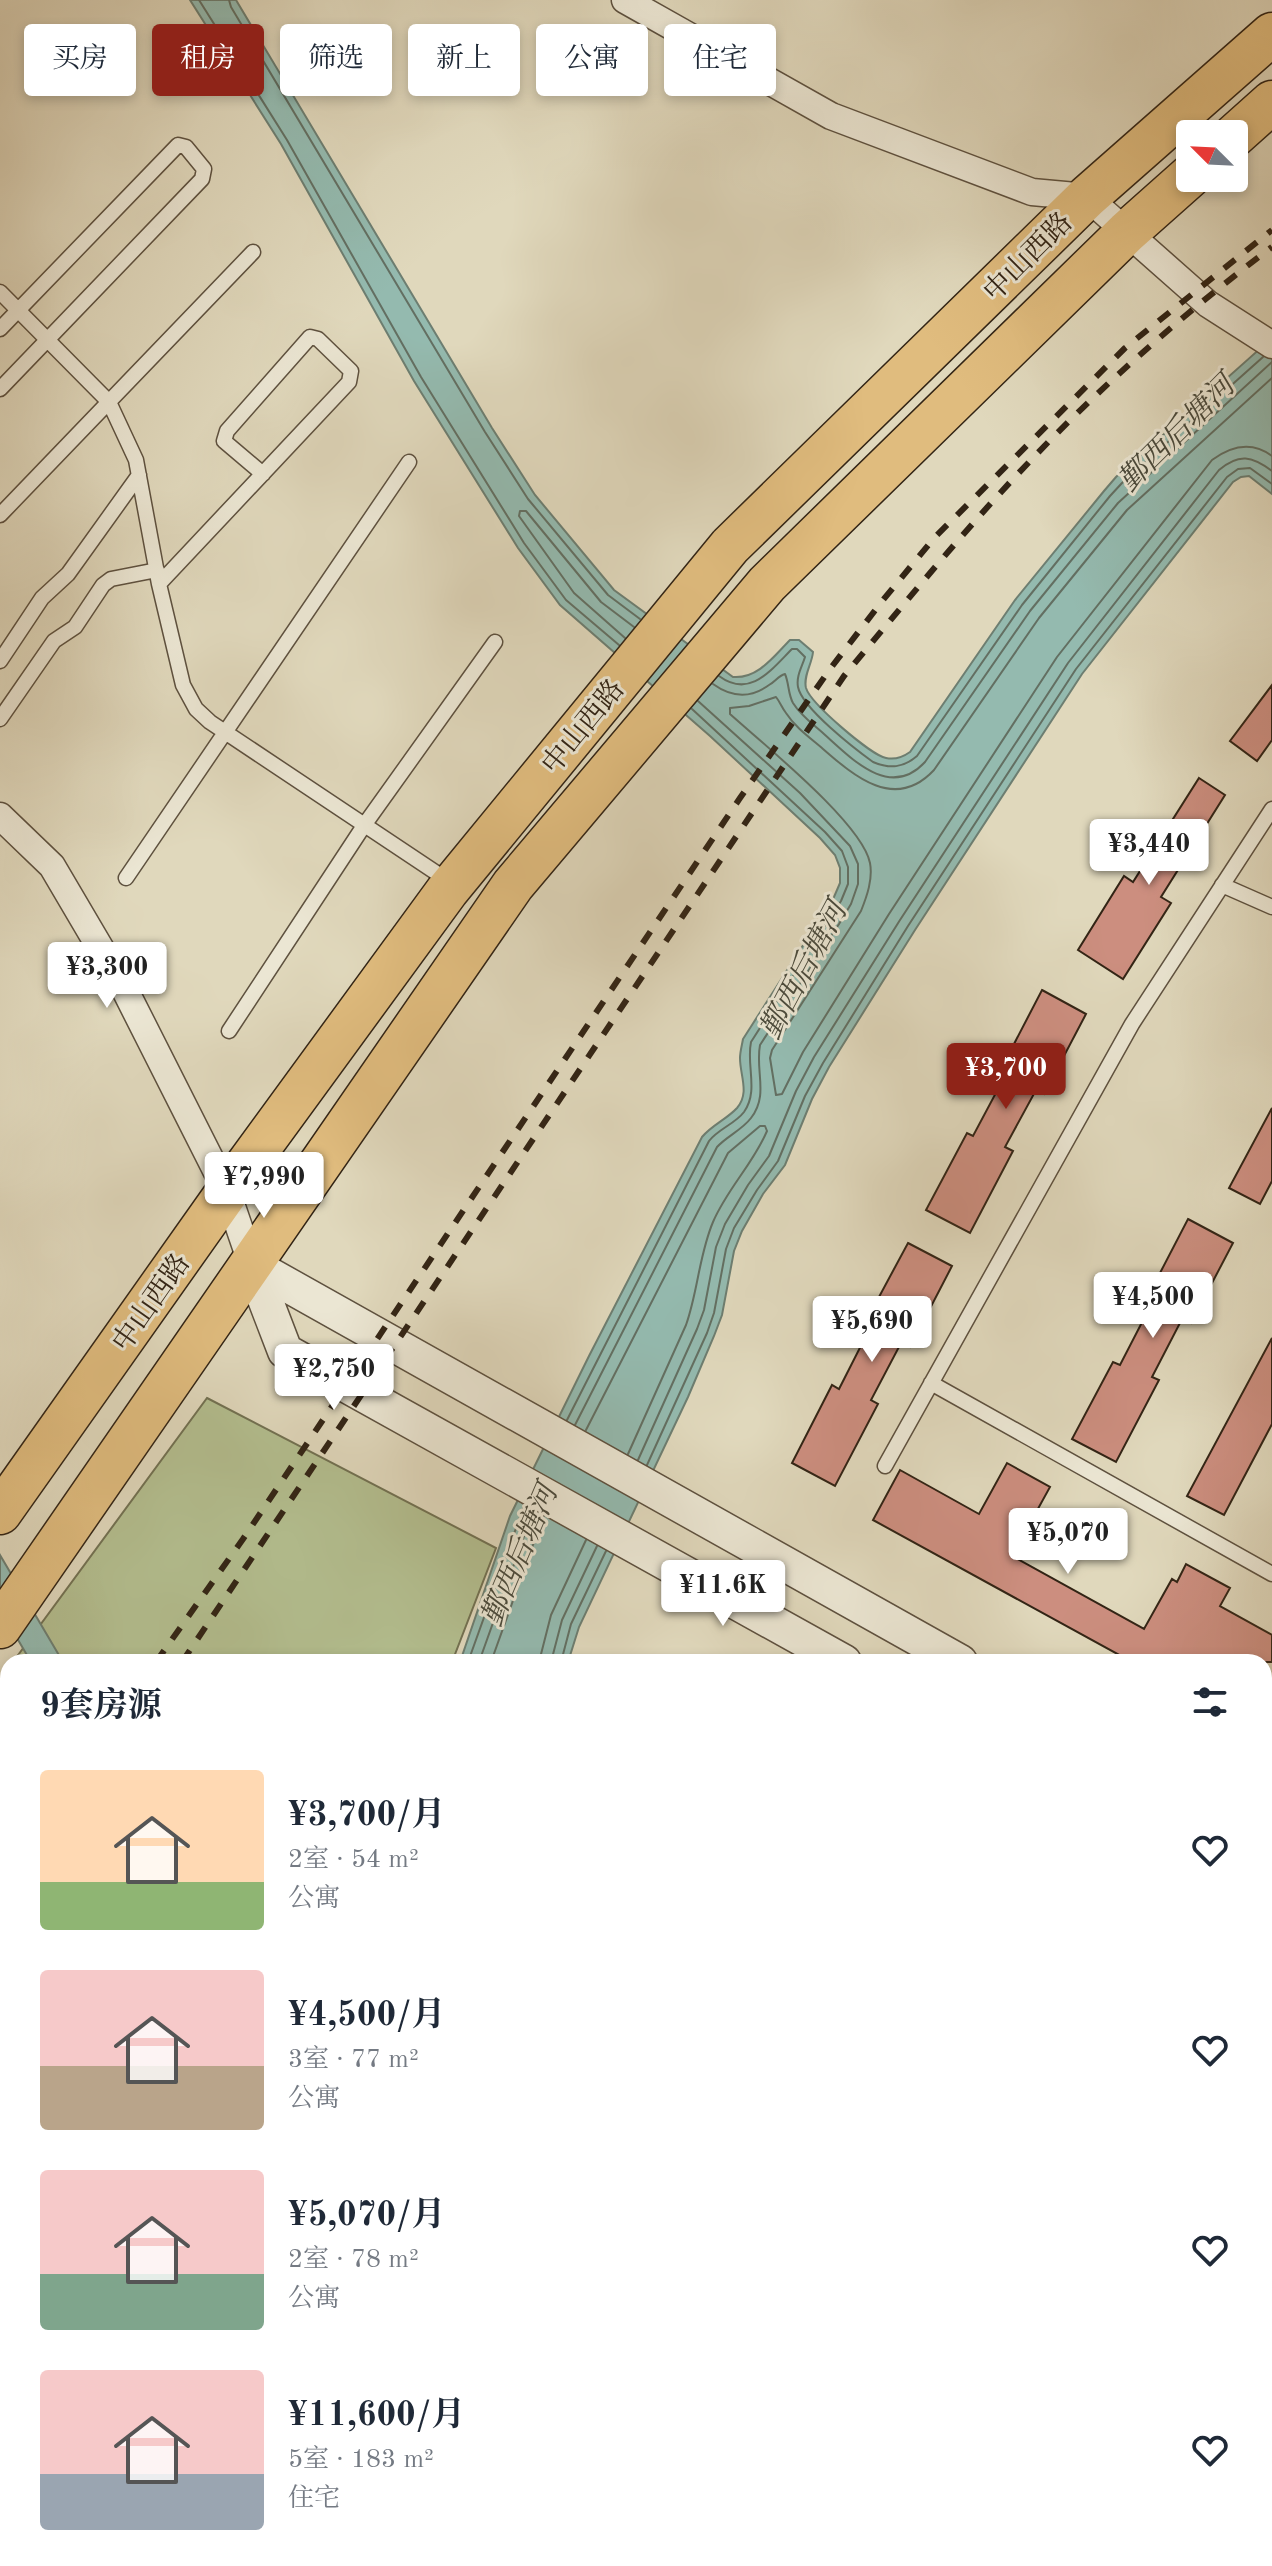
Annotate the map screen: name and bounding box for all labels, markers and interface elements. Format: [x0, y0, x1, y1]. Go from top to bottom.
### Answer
chip: 买房 [24, 24, 136, 96]
chip: 租房 [152, 24, 264, 96]
chip: 筛选 [280, 24, 392, 96]
chip: 新上 [408, 24, 520, 96]
chip: 公寓 [536, 24, 648, 96]
chip: 住宅 [664, 24, 776, 96]
north arrow [1176, 120, 1248, 192]
map controls [1176, 120, 1248, 192]
street label: 中山西路 [977, 206, 1079, 308]
water label: 鄞西后塘河 [1112, 365, 1245, 498]
street label: 中山西路 [536, 674, 630, 780]
pin: ¥3,440 [1084, 819, 1214, 887]
text: ¥3,440 [1108, 832, 1190, 858]
water label: 鄞西后塘河 [754, 892, 856, 1044]
pin: ¥3,300 [42, 942, 172, 1010]
text: ¥3,300 [66, 955, 148, 981]
pin: ¥3,700 [941, 1043, 1071, 1111]
text: ¥3,700 [965, 1056, 1047, 1082]
pin: ¥7,990 [199, 1152, 329, 1220]
text: ¥7,990 [223, 1165, 305, 1191]
street label: 中山西路 [106, 1248, 196, 1358]
pin: ¥4,500 [1088, 1272, 1218, 1340]
text: ¥4,500 [1112, 1285, 1194, 1311]
pin: ¥5,690 [807, 1296, 937, 1364]
text: ¥5,690 [831, 1309, 913, 1335]
pin: ¥2,750 [269, 1344, 399, 1412]
text: ¥2,750 [293, 1357, 375, 1383]
water label: 鄞西后塘河 [475, 1475, 566, 1631]
pin: ¥5,070 [1003, 1508, 1133, 1576]
text: ¥5,070 [1027, 1521, 1109, 1547]
pin: ¥11.6K [658, 1560, 788, 1628]
text: ¥11.6K [679, 1573, 767, 1599]
icon: filters [1188, 1680, 1232, 1724]
text: 9套房源 [40, 1690, 162, 1724]
text: ¥3,700/月 [288, 1799, 445, 1833]
icon: home [104, 1802, 200, 1898]
icon: heart [1188, 1828, 1232, 1872]
text: 2室 · 54 m² [288, 1847, 419, 1873]
text: 公寓 [288, 1886, 340, 1912]
text: ¥4,500/月 [288, 1999, 445, 2033]
icon: home [104, 2002, 200, 2098]
icon: heart [1188, 2028, 1232, 2072]
text: 3室 · 77 m² [288, 2047, 419, 2073]
text: 公寓 [288, 2086, 340, 2112]
text: ¥5,070/月 [288, 2199, 445, 2233]
icon: home [104, 2202, 200, 2298]
icon: heart [1188, 2228, 1232, 2272]
text: 2室 · 78 m² [288, 2247, 419, 2273]
text: 公寓 [288, 2286, 340, 2312]
text: ¥11,600/月 [288, 2399, 465, 2433]
icon: home [104, 2402, 200, 2498]
icon: heart [1188, 2428, 1232, 2472]
text: 5室 · 183 m² [288, 2447, 434, 2473]
text: 住宅 [288, 2486, 340, 2512]

